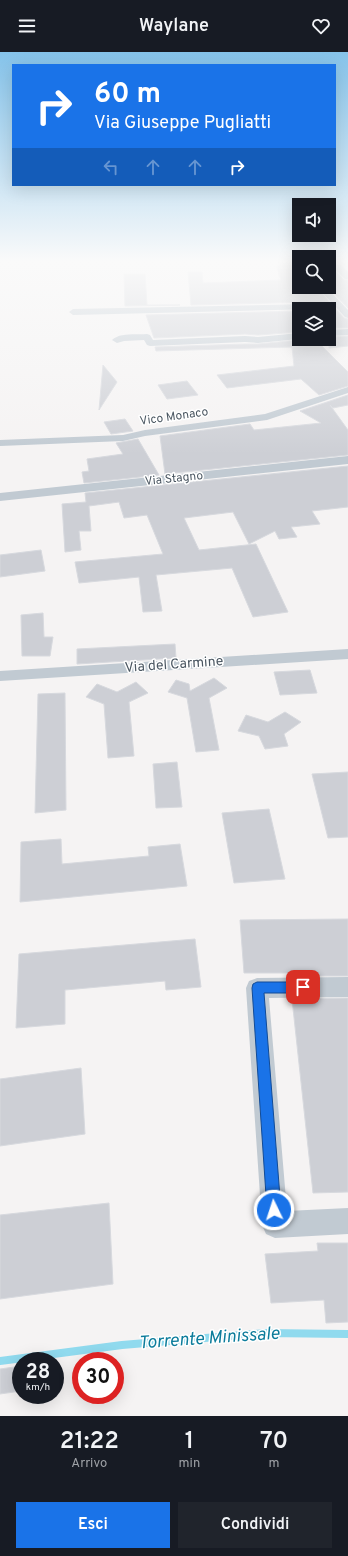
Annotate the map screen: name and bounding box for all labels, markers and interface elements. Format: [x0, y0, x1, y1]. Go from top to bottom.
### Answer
icon: menu [16, 15, 38, 37]
text: Waylane [139, 15, 209, 38]
icon: heart [310, 15, 332, 37]
text: 60 m [94, 77, 161, 113]
icon: right [28, 80, 80, 132]
text: Via Giuseppe Pugliatti [94, 112, 271, 135]
icon: left [100, 156, 122, 178]
icon: ahead [142, 156, 164, 178]
icon: ahead [184, 156, 206, 178]
icon: right [226, 156, 248, 178]
map controls [292, 198, 336, 346]
button: sound [292, 198, 336, 242]
button: search [292, 250, 336, 294]
button: layers [292, 302, 336, 346]
street label: Vico Monaco [139, 404, 210, 430]
street label: Via Stagno [144, 468, 204, 490]
street label: Via del Carmine [124, 653, 224, 677]
pin [286, 970, 320, 1004]
icon: arrive [292, 976, 314, 998]
position arrow [253, 1189, 295, 1231]
water label: Torrente Minissale [138, 1323, 281, 1355]
speed limit sign: 30 [72, 1352, 124, 1404]
text: 28 [26, 1360, 50, 1386]
text: km/h [26, 1381, 50, 1394]
text: 21:22 [60, 1427, 119, 1457]
text: 1 [185, 1427, 194, 1457]
text: 70 [260, 1427, 288, 1457]
text: Arrivo [71, 1456, 107, 1472]
text: min [179, 1456, 200, 1472]
text: m [269, 1456, 280, 1472]
button: Esci [16, 1502, 170, 1548]
button: Condividi [178, 1502, 332, 1548]

